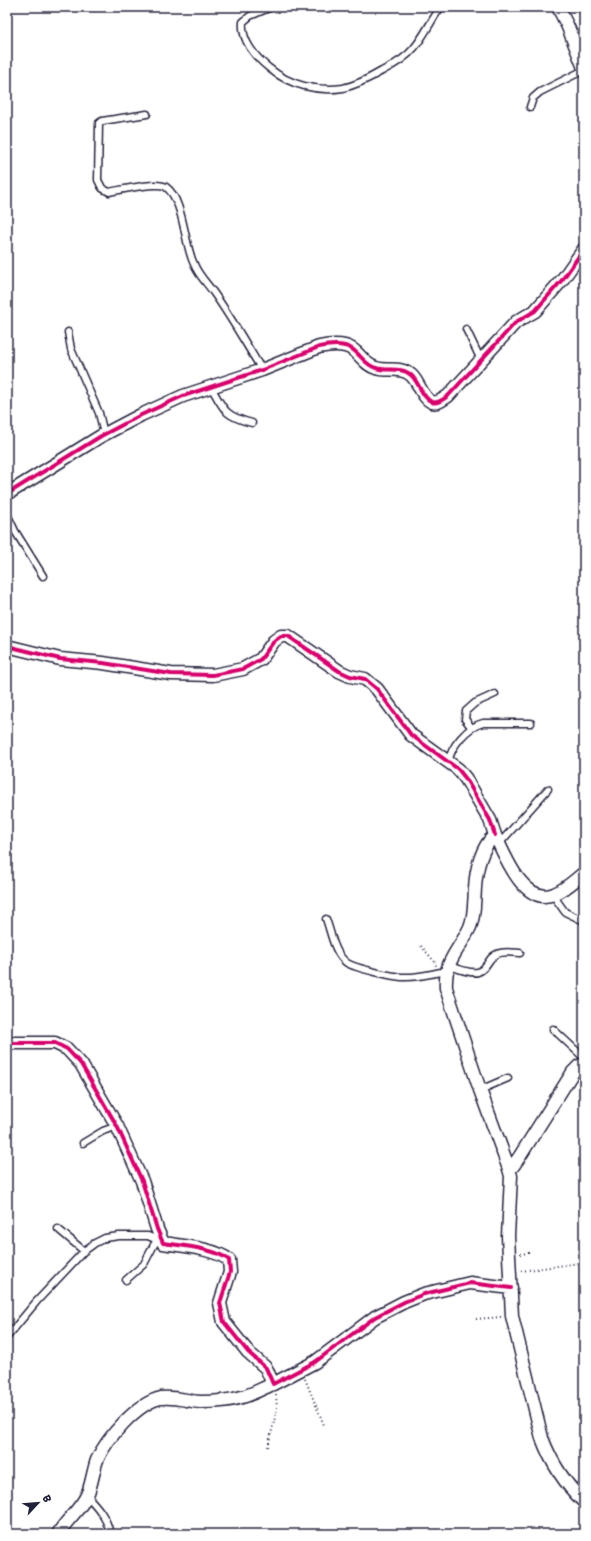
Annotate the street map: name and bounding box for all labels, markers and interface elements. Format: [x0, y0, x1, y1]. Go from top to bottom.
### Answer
north arrow [18, 1483, 58, 1523]
text: B [38, 1492, 55, 1505]

